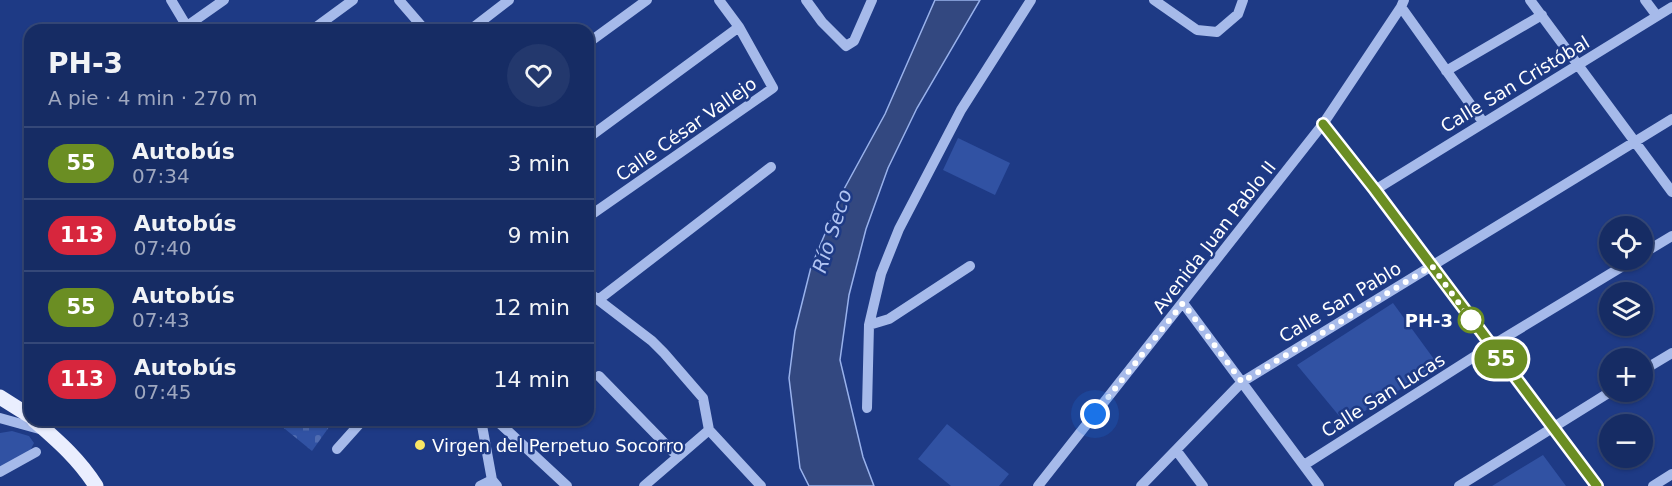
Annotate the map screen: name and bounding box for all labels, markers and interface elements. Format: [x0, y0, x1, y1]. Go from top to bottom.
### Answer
street label: Calle San Cristóbal [1437, 31, 1593, 137]
button: heart [507, 44, 570, 107]
text: PH-3 [48, 47, 123, 80]
street label: Calle César Vallejo [612, 73, 760, 185]
text: A pie · 4 min · 270 m [48, 86, 258, 110]
text: Autobús [132, 139, 235, 164]
text: 55 [66, 151, 96, 175]
text: 3 min [508, 151, 570, 176]
street label: Avenida Juan Pablo II [1148, 157, 1280, 317]
text: 07:34 [132, 164, 190, 188]
water label: Río Seco [807, 186, 857, 276]
text: Autobús [134, 211, 237, 236]
map controls [1599, 216, 1653, 468]
button: locate [1599, 216, 1653, 270]
text: 113 [60, 223, 104, 247]
text: 9 min [508, 223, 570, 248]
text: 07:40 [134, 236, 191, 260]
street label: Calle San Pablo [1275, 257, 1405, 347]
button: layers [1599, 282, 1653, 336]
text: Autobús [132, 283, 235, 308]
text: 55 [66, 295, 96, 319]
text: 12 min [494, 295, 570, 320]
marker: PH-3 [1458, 307, 1484, 333]
text: 07:43 [132, 308, 190, 332]
place label: PH-3 [1405, 310, 1453, 331]
line badge: 55 [1474, 340, 1528, 378]
text: 55 [1486, 347, 1516, 371]
button: + [1599, 348, 1653, 402]
street label: Calle San Lucas [1317, 349, 1449, 441]
text: Autobús [134, 355, 237, 380]
text: 113 [60, 367, 104, 391]
text: 14 min [494, 367, 570, 392]
text: 07:45 [134, 380, 191, 404]
your location [1080, 399, 1110, 429]
button: − [1599, 414, 1653, 468]
place label: Virgen del Perpetuo Socorro [432, 435, 684, 456]
marker: Virgen del Perpetuo Socorro [413, 438, 427, 452]

